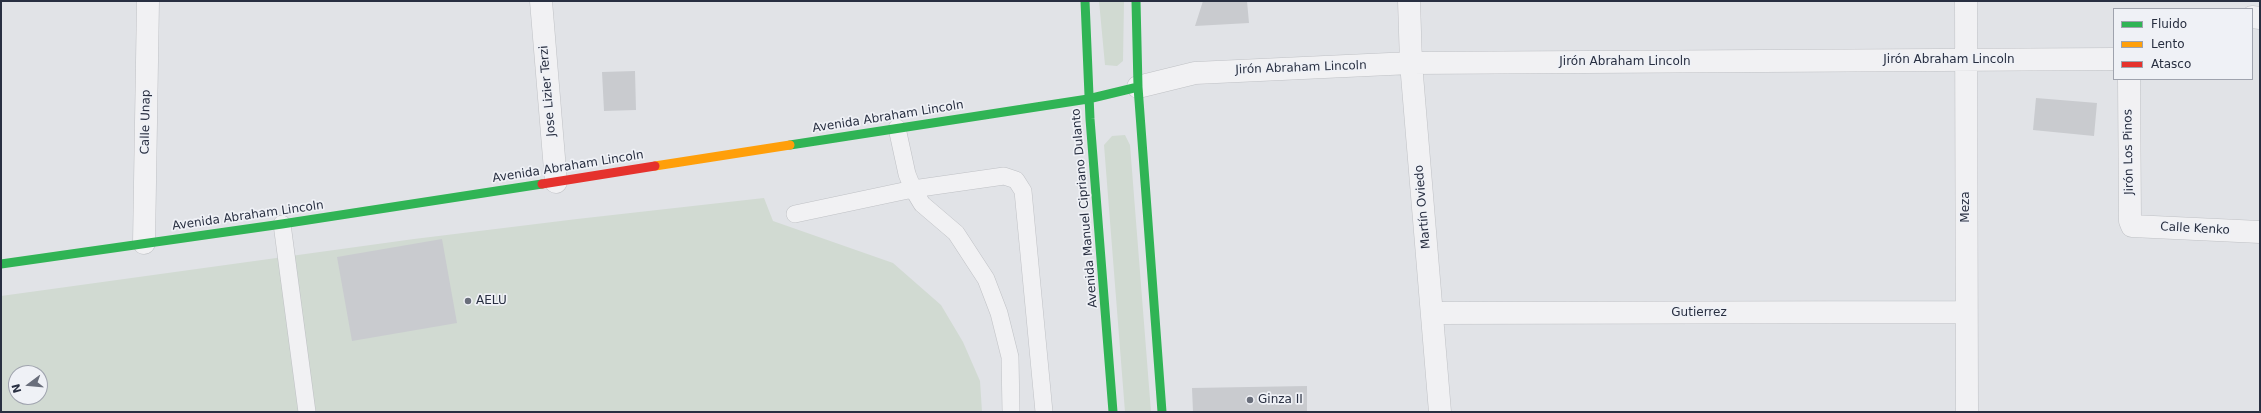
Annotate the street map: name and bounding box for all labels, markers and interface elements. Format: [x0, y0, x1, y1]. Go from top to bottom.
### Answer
legend [2113, 8, 2253, 80]
text: Fluido [2151, 17, 2187, 31]
text: Lento [2151, 37, 2185, 51]
street label: Jose Lizier Terzi [537, 45, 559, 137]
street label: Jirón Abraham Lincoln [1883, 53, 2015, 67]
street label: Jirón Abraham Lincoln [1559, 55, 1691, 69]
text: Atasco [2151, 57, 2191, 71]
street label: Jirón Abraham Lincoln [1235, 59, 1367, 77]
street label: Calle Unap [138, 89, 154, 155]
street label: Avenida Abraham Lincoln [811, 98, 965, 136]
street label: Avenida Manuel Cipriano Dulanto [1069, 108, 1101, 308]
street label: Jirón Los Pinos [2121, 109, 2137, 195]
street label: Avenida Abraham Lincoln [491, 148, 645, 186]
street label: Martín Oviedo [1412, 164, 1434, 250]
street label: Meza [1959, 191, 1973, 223]
street label: Avenida Abraham Lincoln [171, 198, 325, 234]
street label: Calle Kenko [2160, 220, 2230, 238]
place label: AELU [476, 294, 507, 308]
marker: AELU [463, 296, 473, 306]
street label: Gutierrez [1671, 306, 1727, 320]
north arrow [8, 365, 48, 405]
text: N [9, 382, 24, 394]
place label: Ginza II [1258, 393, 1303, 407]
marker: Ginza II [1245, 395, 1255, 405]

